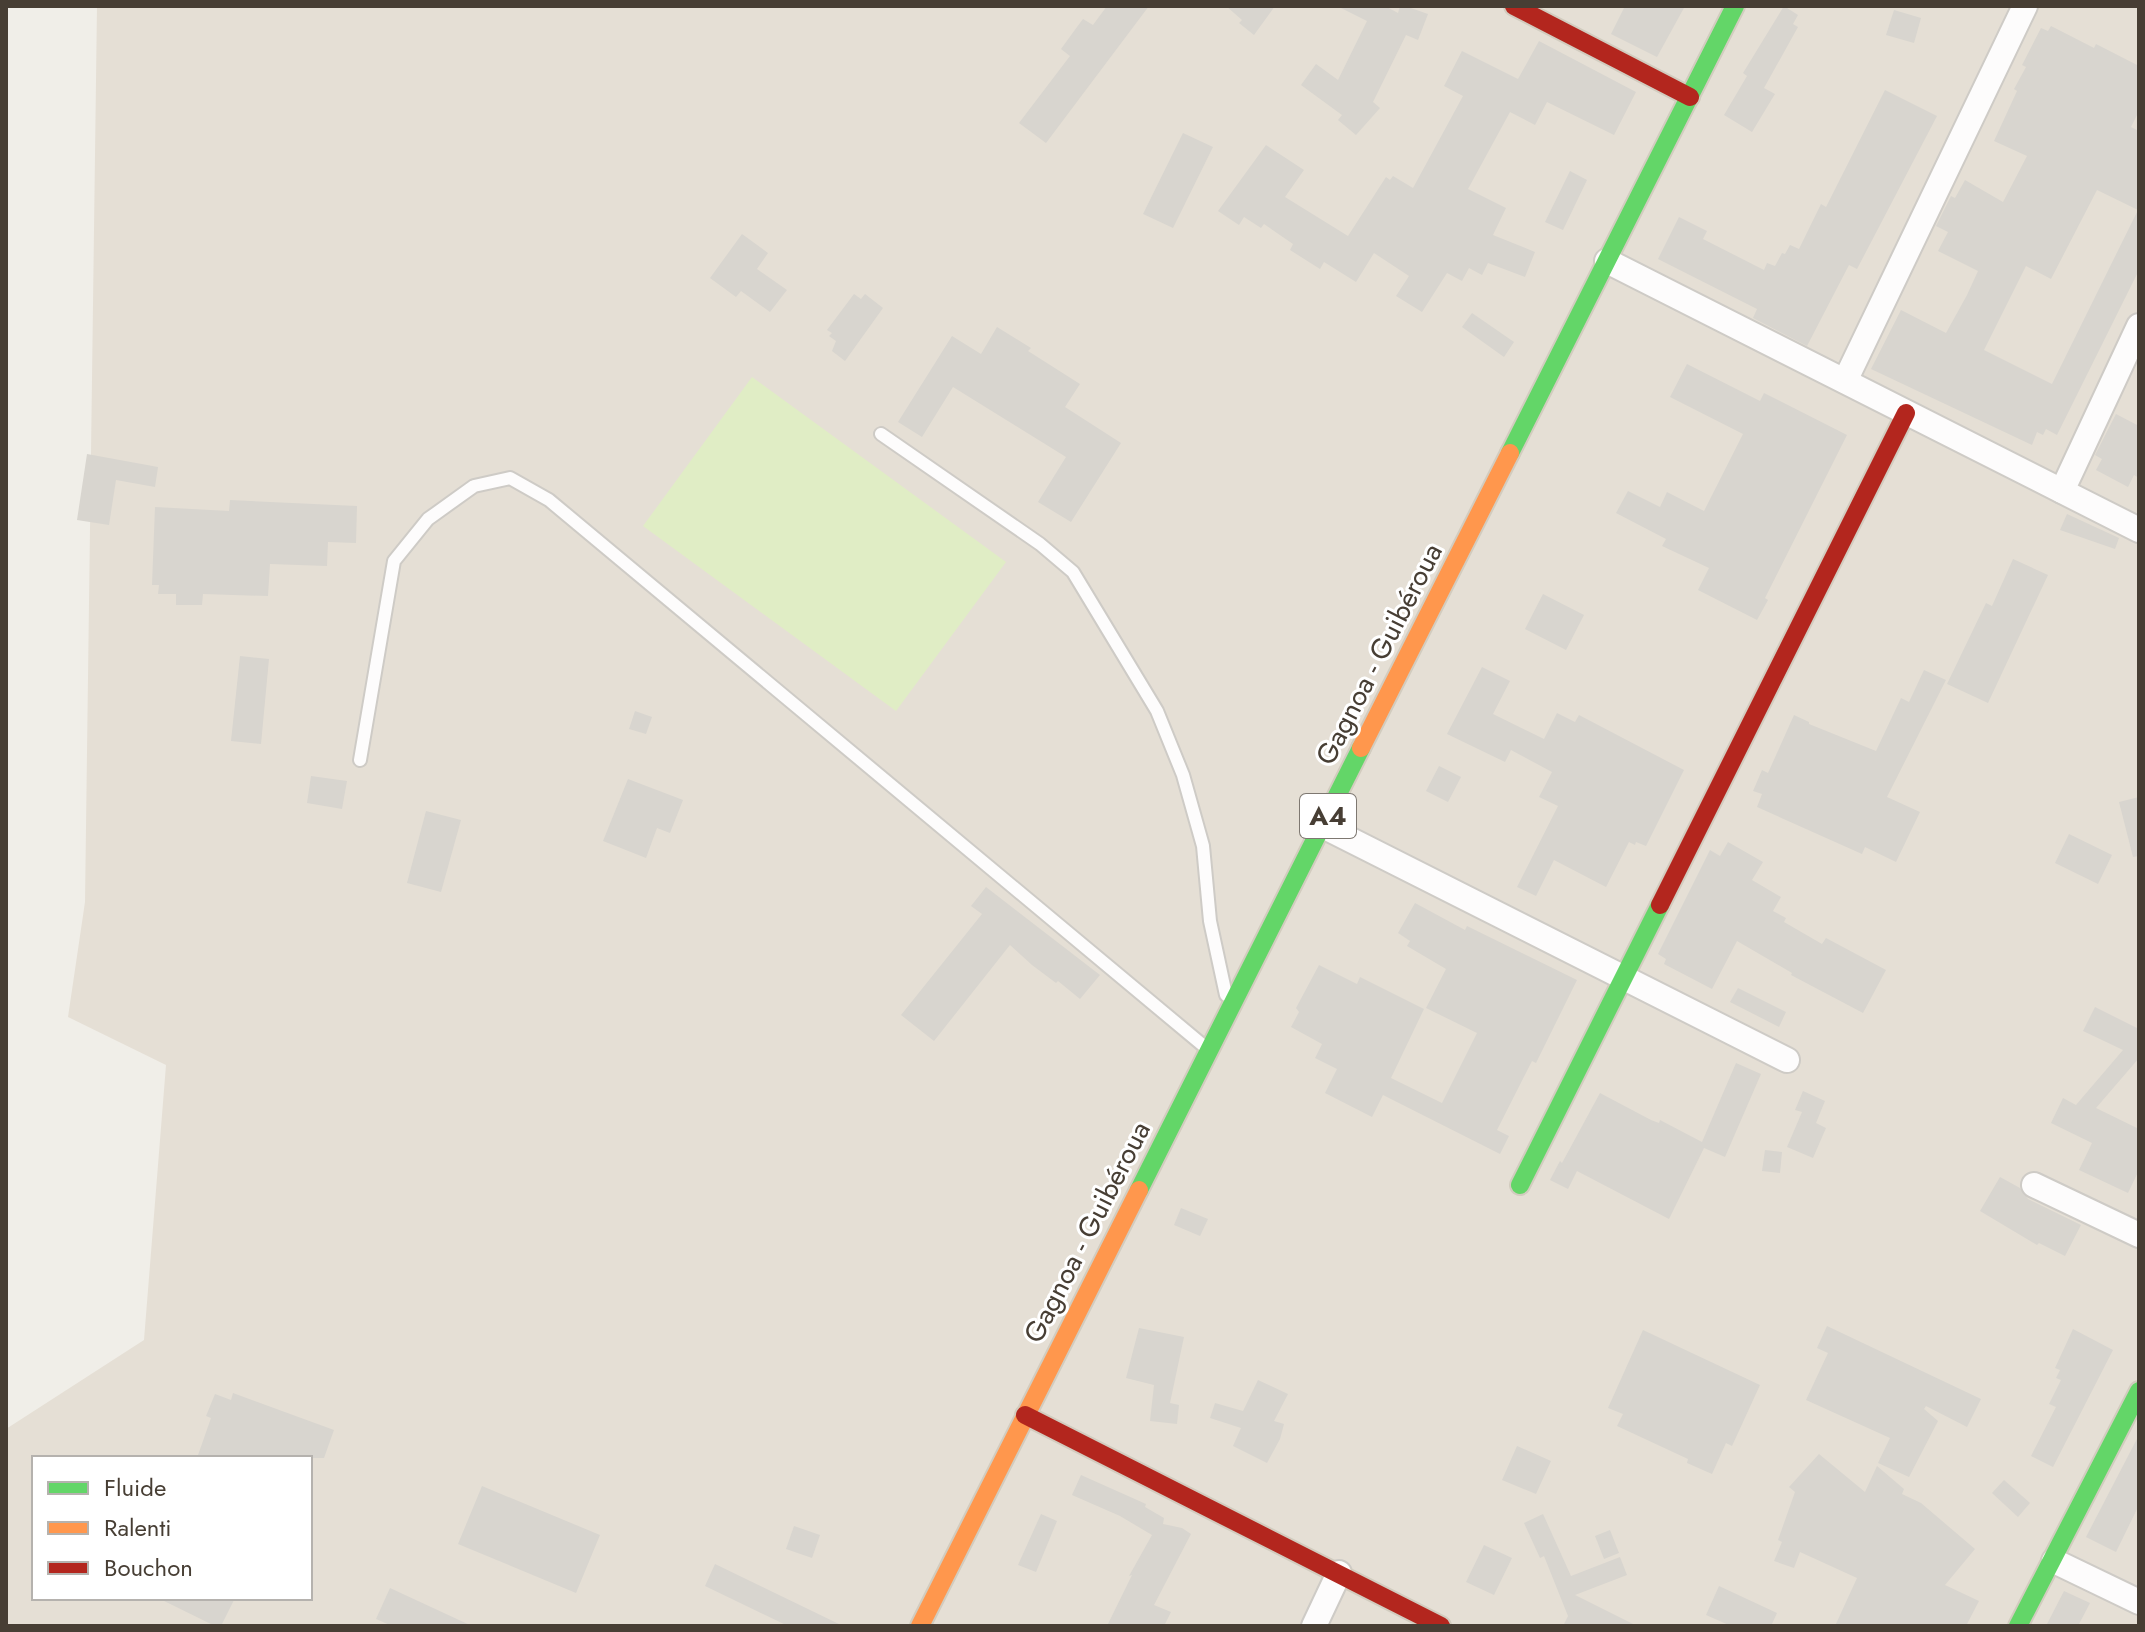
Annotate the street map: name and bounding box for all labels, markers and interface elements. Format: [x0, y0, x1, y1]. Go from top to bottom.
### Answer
street label: Gagnoa - Guibéroua [1305, 536, 1453, 772]
road number: A4 [1300, 794, 1356, 838]
street label: Gagnoa - Guibéroua [1013, 1114, 1161, 1350]
legend [32, 1456, 312, 1600]
text: Fluide [104, 1470, 166, 1505]
text: Ralenti [104, 1510, 171, 1545]
text: Bouchon [104, 1550, 193, 1585]

